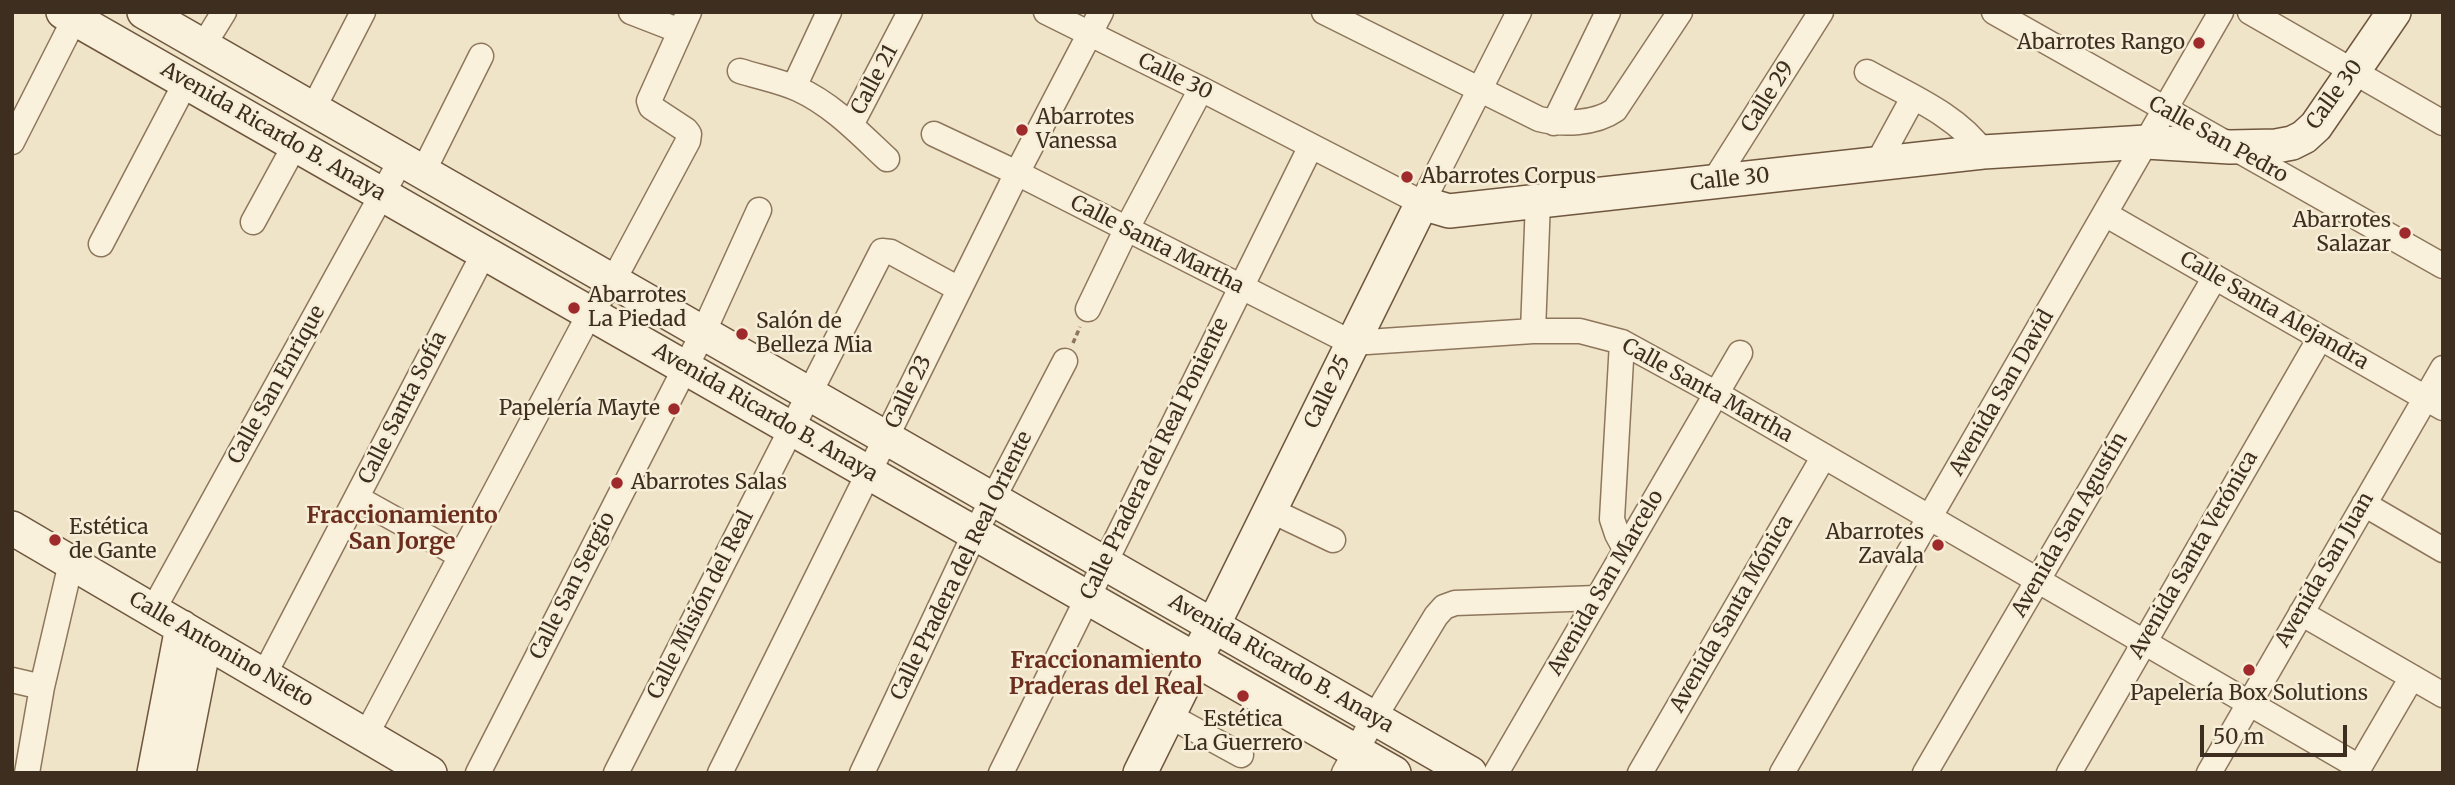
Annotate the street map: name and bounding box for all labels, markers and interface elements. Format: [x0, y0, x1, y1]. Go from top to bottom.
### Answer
place label: Abarrotes Rango [2017, 30, 2185, 56]
marker: Abarrotes Rango [2191, 35, 2207, 51]
street label: Calle 21 [846, 41, 904, 119]
street label: Calle 30 [1134, 48, 1216, 106]
street label: Calle 30 [2301, 55, 2369, 135]
street label: Avenida Ricardo B. Anaya [156, 57, 390, 207]
street label: Calle 29 [1736, 57, 1800, 137]
street label: Calle San Pedro [2144, 91, 2292, 189]
place label: Abarrotes Vanessa [1036, 105, 1135, 155]
marker: Abarrotes Vanessa [1014, 122, 1030, 138]
street label: Calle 30 [1689, 163, 1771, 197]
place label: Abarrotes Corpus [1421, 164, 1596, 190]
marker: Abarrotes Corpus [1399, 169, 1415, 185]
street label: Calle Santa Martha [1066, 190, 1248, 300]
place label: Abarrotes Salazar [2292, 208, 2391, 258]
marker: Abarrotes Salazar [2397, 225, 2413, 241]
street label: Calle Santa Alejandra [2175, 247, 2373, 375]
place label: Abarrotes La Piedad [588, 283, 687, 333]
marker: Abarrotes La Piedad [566, 300, 582, 316]
street label: Calle San Enrique [223, 301, 331, 469]
street label: Avenida San David [1944, 306, 2060, 480]
place label: Salón de Belleza Mia [756, 309, 872, 359]
street label: Calle Pradera del Real Poniente [1076, 314, 1234, 604]
marker: Salón de Belleza Mia [734, 326, 750, 342]
street label: Calle Santa Sofía [354, 328, 452, 488]
street label: Calle Santa Martha [1617, 334, 1797, 448]
street label: Avenida Ricardo B. Anaya [648, 338, 882, 488]
street label: Calle 23 [881, 351, 937, 433]
street label: Calle 25 [1300, 351, 1356, 433]
place label: Papelería Mayte [499, 396, 660, 422]
marker: Papelería Mayte [666, 401, 682, 417]
street label: Calle Pradera del Real Oriente [886, 428, 1038, 704]
street label: Avenida San Agustín [2007, 428, 2133, 622]
street label: Avenida Santa Verónica [2124, 447, 2264, 663]
place label: Abarrotes Salas [631, 470, 787, 496]
marker: Abarrotes Salas [609, 475, 625, 491]
street label: Avenida San Marcelo [1543, 486, 1669, 680]
street label: Avenida San Juan [2271, 488, 2379, 652]
district label: Fraccionamiento San Jorge [306, 502, 498, 556]
street label: Calle Misión del Real [643, 507, 759, 703]
street label: Calle San Sergio [525, 508, 621, 664]
street label: Avenida Santa Mónica [1665, 511, 1799, 717]
place label: Estética de Gante [69, 515, 157, 565]
place label: Abarrotes Zavala [1825, 520, 1924, 570]
marker: Estética de Gante [47, 532, 63, 548]
marker: Abarrotes Zavala [1930, 537, 1946, 553]
street label: Calle Antonino Nieto [125, 587, 317, 713]
street label: Avenida Ricardo B. Anaya [1164, 589, 1398, 739]
district label: Fraccionamiento Praderas del Real [1009, 647, 1203, 701]
marker: Papelería Box Solutions [2241, 662, 2257, 678]
place label: Papelería Box Solutions [2130, 681, 2368, 707]
marker: Estética La Guerrero [1235, 688, 1251, 704]
place label: Estética La Guerrero [1183, 707, 1303, 757]
scale bar [2203, 712, 2350, 756]
text: 50 m [2213, 723, 2264, 750]

